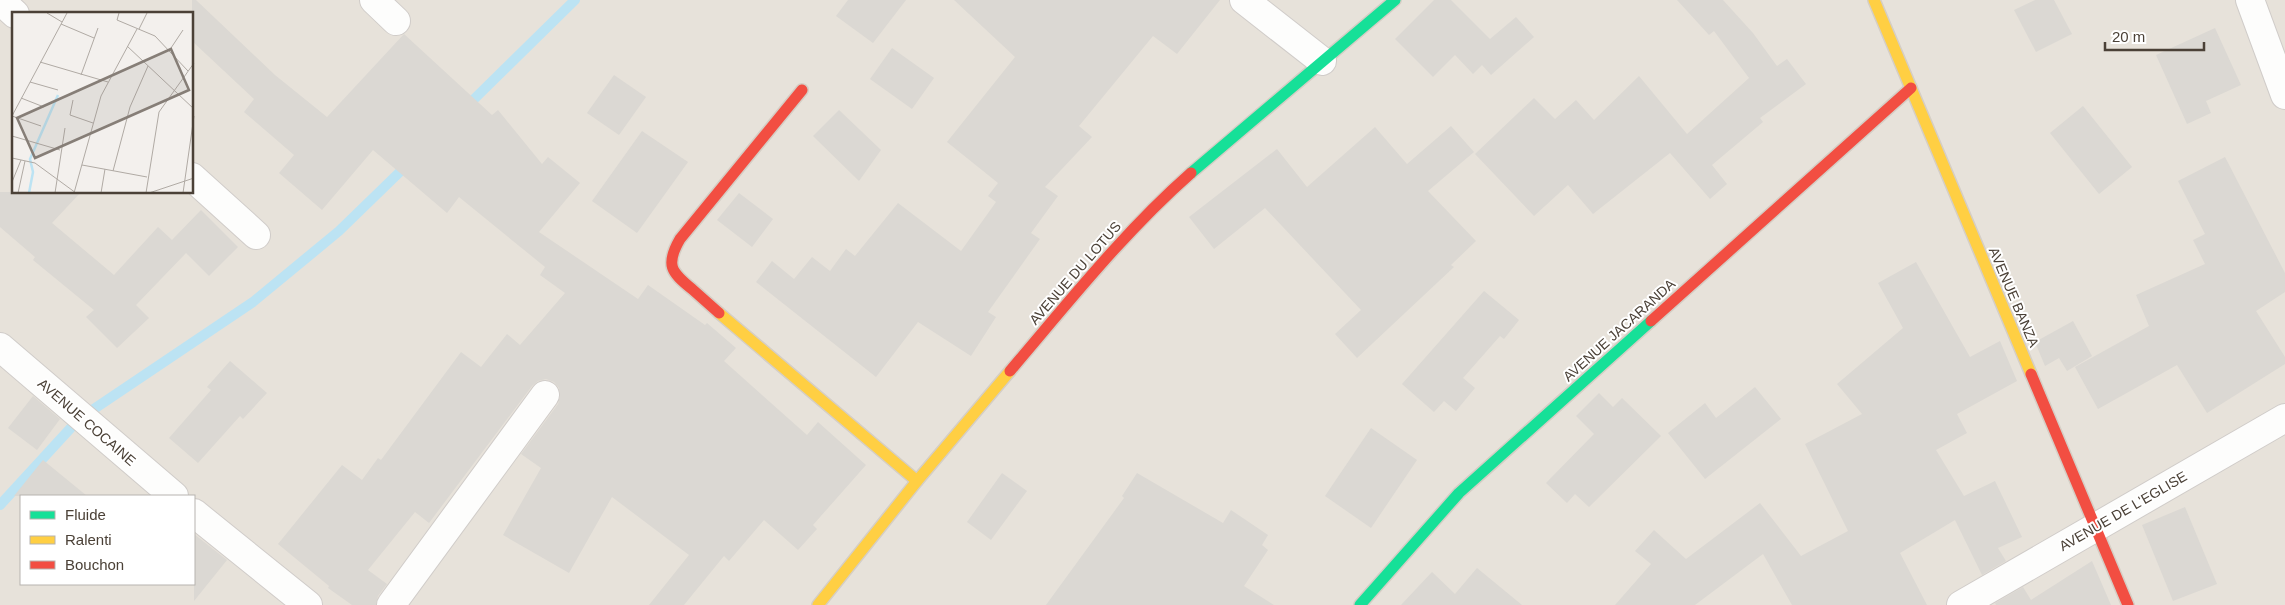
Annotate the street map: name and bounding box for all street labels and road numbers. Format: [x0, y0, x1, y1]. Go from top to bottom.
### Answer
street label: AVENUE DU LOTUS [1026, 218, 1124, 328]
street label: AVENUE BANZA [1986, 245, 2043, 350]
street label: AVENUE JACARANDA [1560, 275, 1679, 385]
street label: AVENUE COCAINE [35, 375, 139, 469]
street label: AVENUE DE L'EGLISE [2056, 468, 2190, 554]

